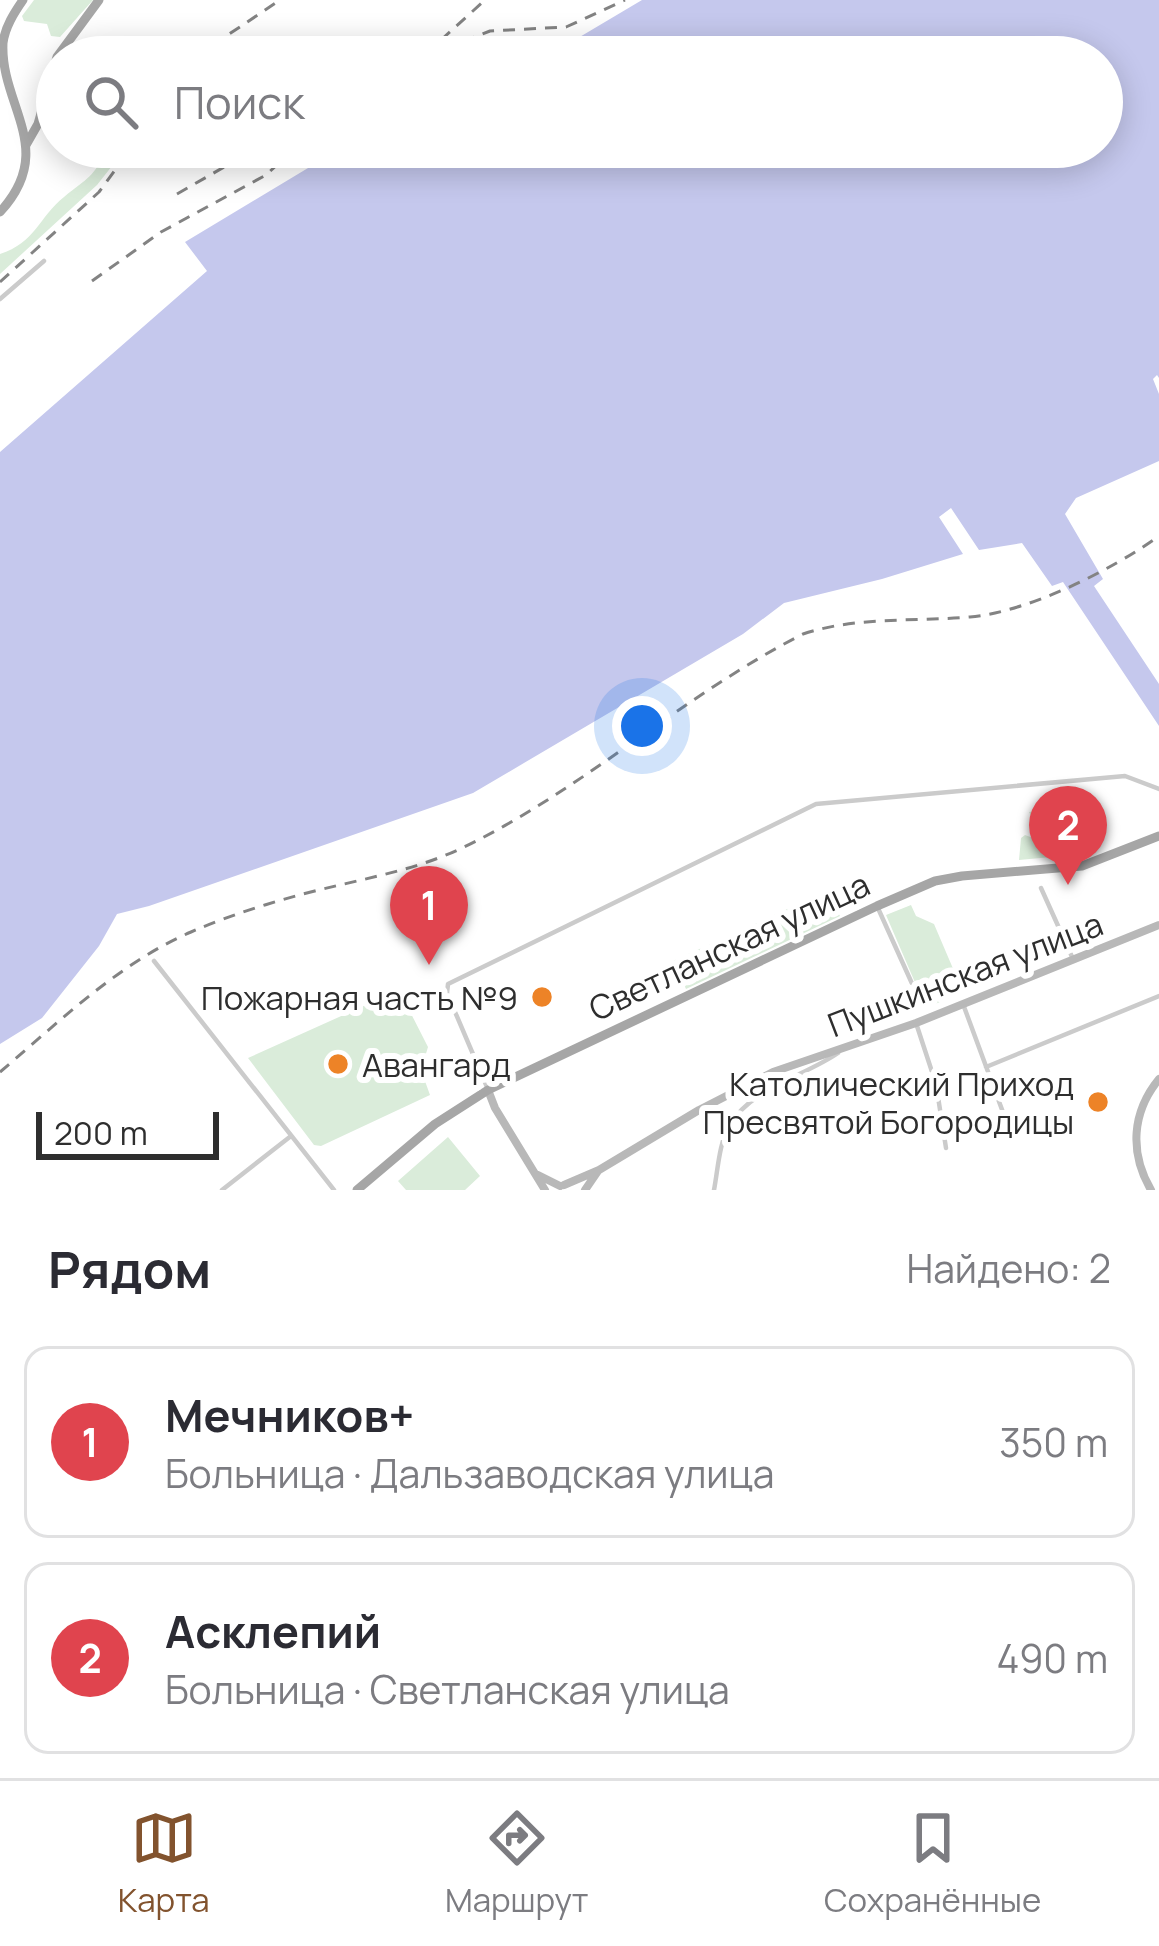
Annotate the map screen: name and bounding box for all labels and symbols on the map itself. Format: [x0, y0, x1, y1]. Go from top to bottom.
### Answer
your location [612, 696, 672, 756]
pin: 2 [1029, 786, 1107, 885]
street label: Светланская улица [581, 861, 877, 1031]
pin: 1 [390, 866, 468, 965]
street label: Пушкинская улица [821, 901, 1109, 1047]
place label: Пожарная часть №9 [201, 975, 518, 1020]
marker: Пожарная часть №9 [529, 984, 555, 1010]
place label: Авангард [362, 1042, 511, 1087]
marker: Авангард [325, 1051, 351, 1077]
place label: Католический Приход Пресвятой Богородицы [703, 1061, 1074, 1144]
marker: Католический Приход Пресвятой Богородицы [1085, 1089, 1111, 1115]
scale bar [36, 1106, 219, 1159]

